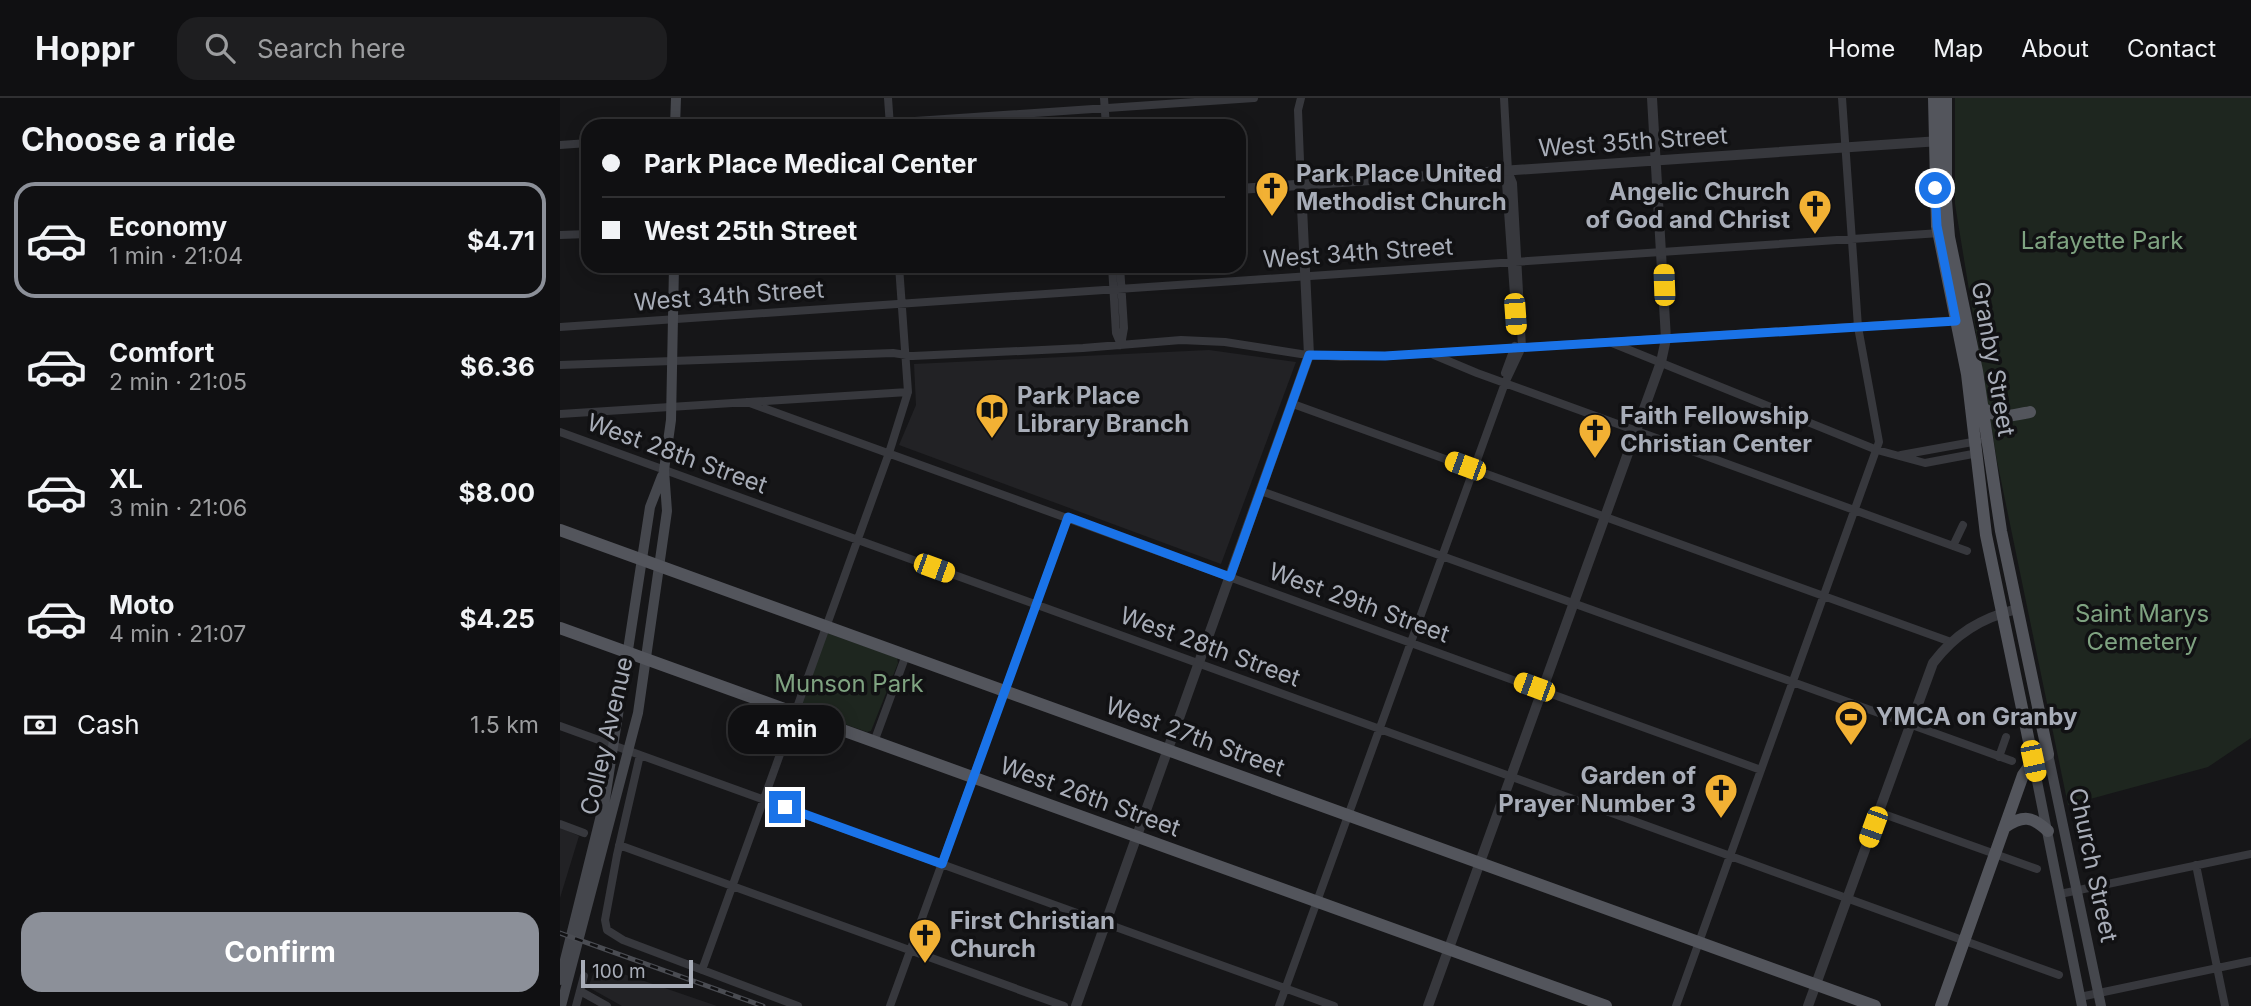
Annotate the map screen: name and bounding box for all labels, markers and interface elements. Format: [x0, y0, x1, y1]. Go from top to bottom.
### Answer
search box [177, 17, 667, 80]
text: Hoppr [35, 28, 135, 68]
icon: search [201, 29, 239, 67]
text: Search here [257, 33, 406, 64]
text: Home [1828, 34, 1895, 63]
text: Map [1933, 34, 1983, 63]
text: About [2021, 34, 2089, 63]
text: Contact [2127, 34, 2216, 63]
text: Choose a ride [21, 120, 236, 159]
street label: West 35th Street [1537, 120, 1729, 163]
text: Park Place Medical Center [644, 148, 977, 179]
place label: Park Place United Methodist Church [1296, 159, 1507, 216]
church icon: Park Place United Methodist Church [1253, 169, 1291, 218]
route start [1919, 172, 1951, 204]
place label: Angelic Church of God and Christ [1585, 177, 1790, 234]
church icon: Angelic Church of God and Christ [1796, 187, 1834, 236]
icon: car [25, 209, 88, 272]
text: Economy [109, 211, 227, 242]
text: West 25th Street [644, 215, 857, 246]
text: $4.71 [467, 225, 535, 256]
park label: Lafayette Park [2021, 226, 2183, 255]
street label: West 34th Street [1262, 231, 1454, 274]
text: 1 min · 21:04 [109, 242, 243, 270]
car [1653, 264, 1676, 306]
street label: West 34th Street [633, 274, 825, 317]
street label: Granby Street [1966, 279, 2021, 439]
car [1504, 292, 1527, 336]
icon: car [25, 335, 88, 398]
text: Comfort [109, 337, 214, 368]
text: $6.36 [460, 351, 535, 382]
text: 2 min · 21:05 [109, 368, 247, 396]
place label: Park Place Library Branch [1017, 381, 1189, 438]
library icon: Park Place Library Branch [973, 391, 1011, 440]
place label: Faith Fellowship Christian Center [1620, 401, 1812, 458]
street label: West 28th Street [583, 407, 771, 500]
church icon: Faith Fellowship Christian Center [1576, 411, 1614, 460]
car [1442, 449, 1489, 483]
icon: car [25, 461, 88, 524]
text: XL [109, 463, 143, 494]
text: $8.00 [459, 477, 535, 508]
text: 3 min · 21:06 [109, 494, 247, 522]
car [911, 551, 958, 585]
street label: West 29th Street [1265, 556, 1454, 649]
icon: car [25, 587, 88, 650]
text: Moto [109, 589, 174, 620]
park label: Saint Marys Cemetery [2075, 599, 2209, 656]
street label: West 28th Street [1116, 600, 1304, 693]
text: $4.25 [460, 603, 535, 634]
text: 4 min · 21:07 [109, 620, 246, 648]
street label: Colley Avenue [574, 654, 639, 818]
park label: Munson Park [774, 669, 924, 698]
car [1511, 670, 1558, 704]
street label: West 27th Street [1102, 691, 1289, 782]
sports icon: YMCA on Granby [1832, 698, 1870, 747]
place label: YMCA on Granby [1876, 702, 2078, 731]
icon: cash [21, 706, 59, 744]
callout: 4 min [727, 706, 843, 754]
text: Cash [77, 709, 140, 740]
text: 1.5 km [470, 711, 539, 739]
text: 4 min [755, 715, 817, 743]
car [2019, 738, 2048, 784]
street label: West 26th Street [996, 750, 1184, 843]
place label: Garden of Prayer Number 3 [1498, 761, 1696, 818]
church icon: Garden of Prayer Number 3 [1702, 771, 1740, 820]
street label: Church Street [2063, 785, 2124, 945]
route end [769, 791, 801, 823]
car [1856, 804, 1891, 850]
place label: First Christian Church [950, 906, 1115, 963]
button: Confirm [21, 912, 539, 992]
church icon: First Christian Church [906, 916, 944, 965]
scale bar [581, 957, 693, 989]
text: 100 m [592, 960, 646, 983]

